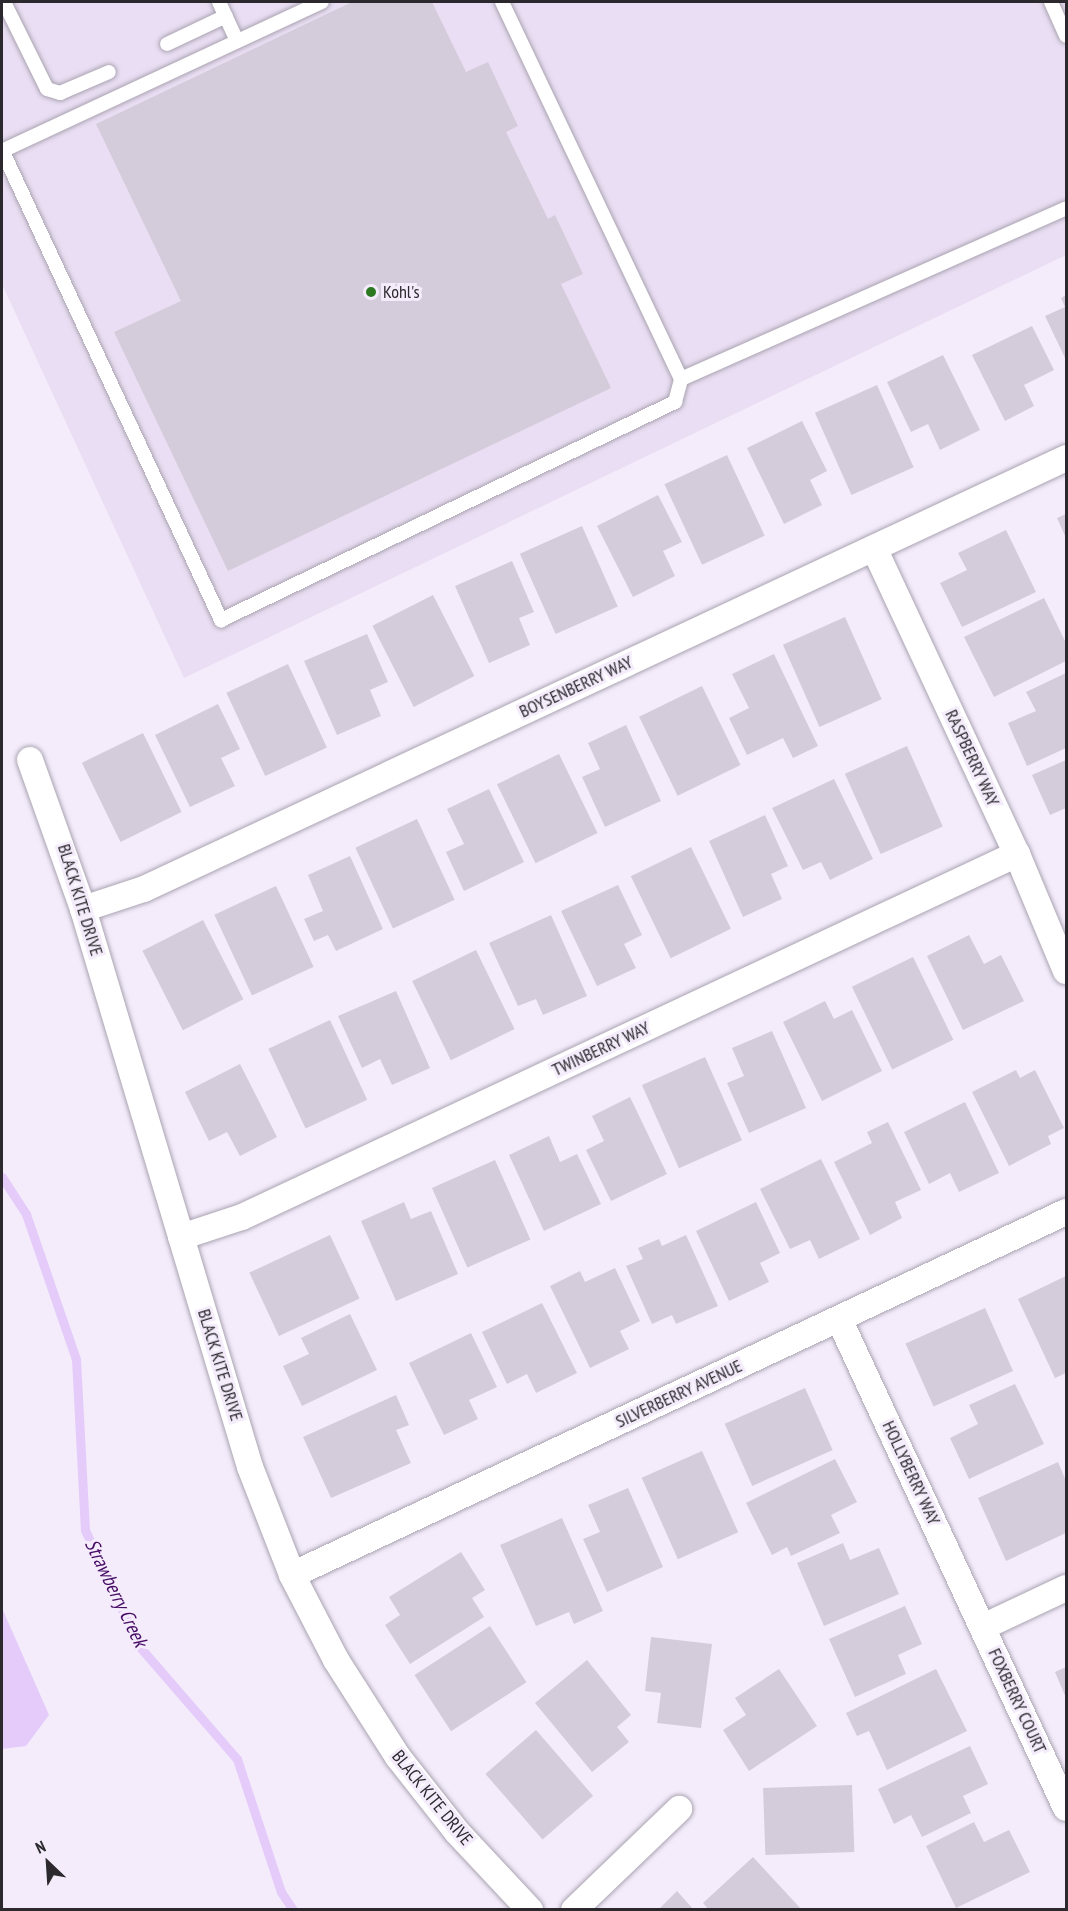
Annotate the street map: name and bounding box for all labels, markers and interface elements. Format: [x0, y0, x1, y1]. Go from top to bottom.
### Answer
place label: Kohl's [383, 281, 419, 303]
marker: Kohl's [364, 285, 378, 299]
street label: BOYSENBERRY WAY [516, 651, 636, 723]
street label: RASPBERRY WAY [940, 706, 1004, 810]
street label: BLACK KITE DRIVE [53, 841, 107, 959]
street label: TWINBERRY WAY [548, 1017, 654, 1081]
street label: BLACK KITE DRIVE [193, 1306, 247, 1424]
street label: SILVERBERRY AVENUE [612, 1355, 746, 1433]
street label: HOLLYBERRY WAY [877, 1417, 945, 1529]
water label: Strawberry Creek [79, 1535, 153, 1651]
street label: FOXBERRY COURT [983, 1645, 1051, 1757]
street label: BLACK KITE DRIVE [387, 1746, 477, 1850]
north arrow [18, 1833, 78, 1893]
text: N [32, 1836, 49, 1858]

